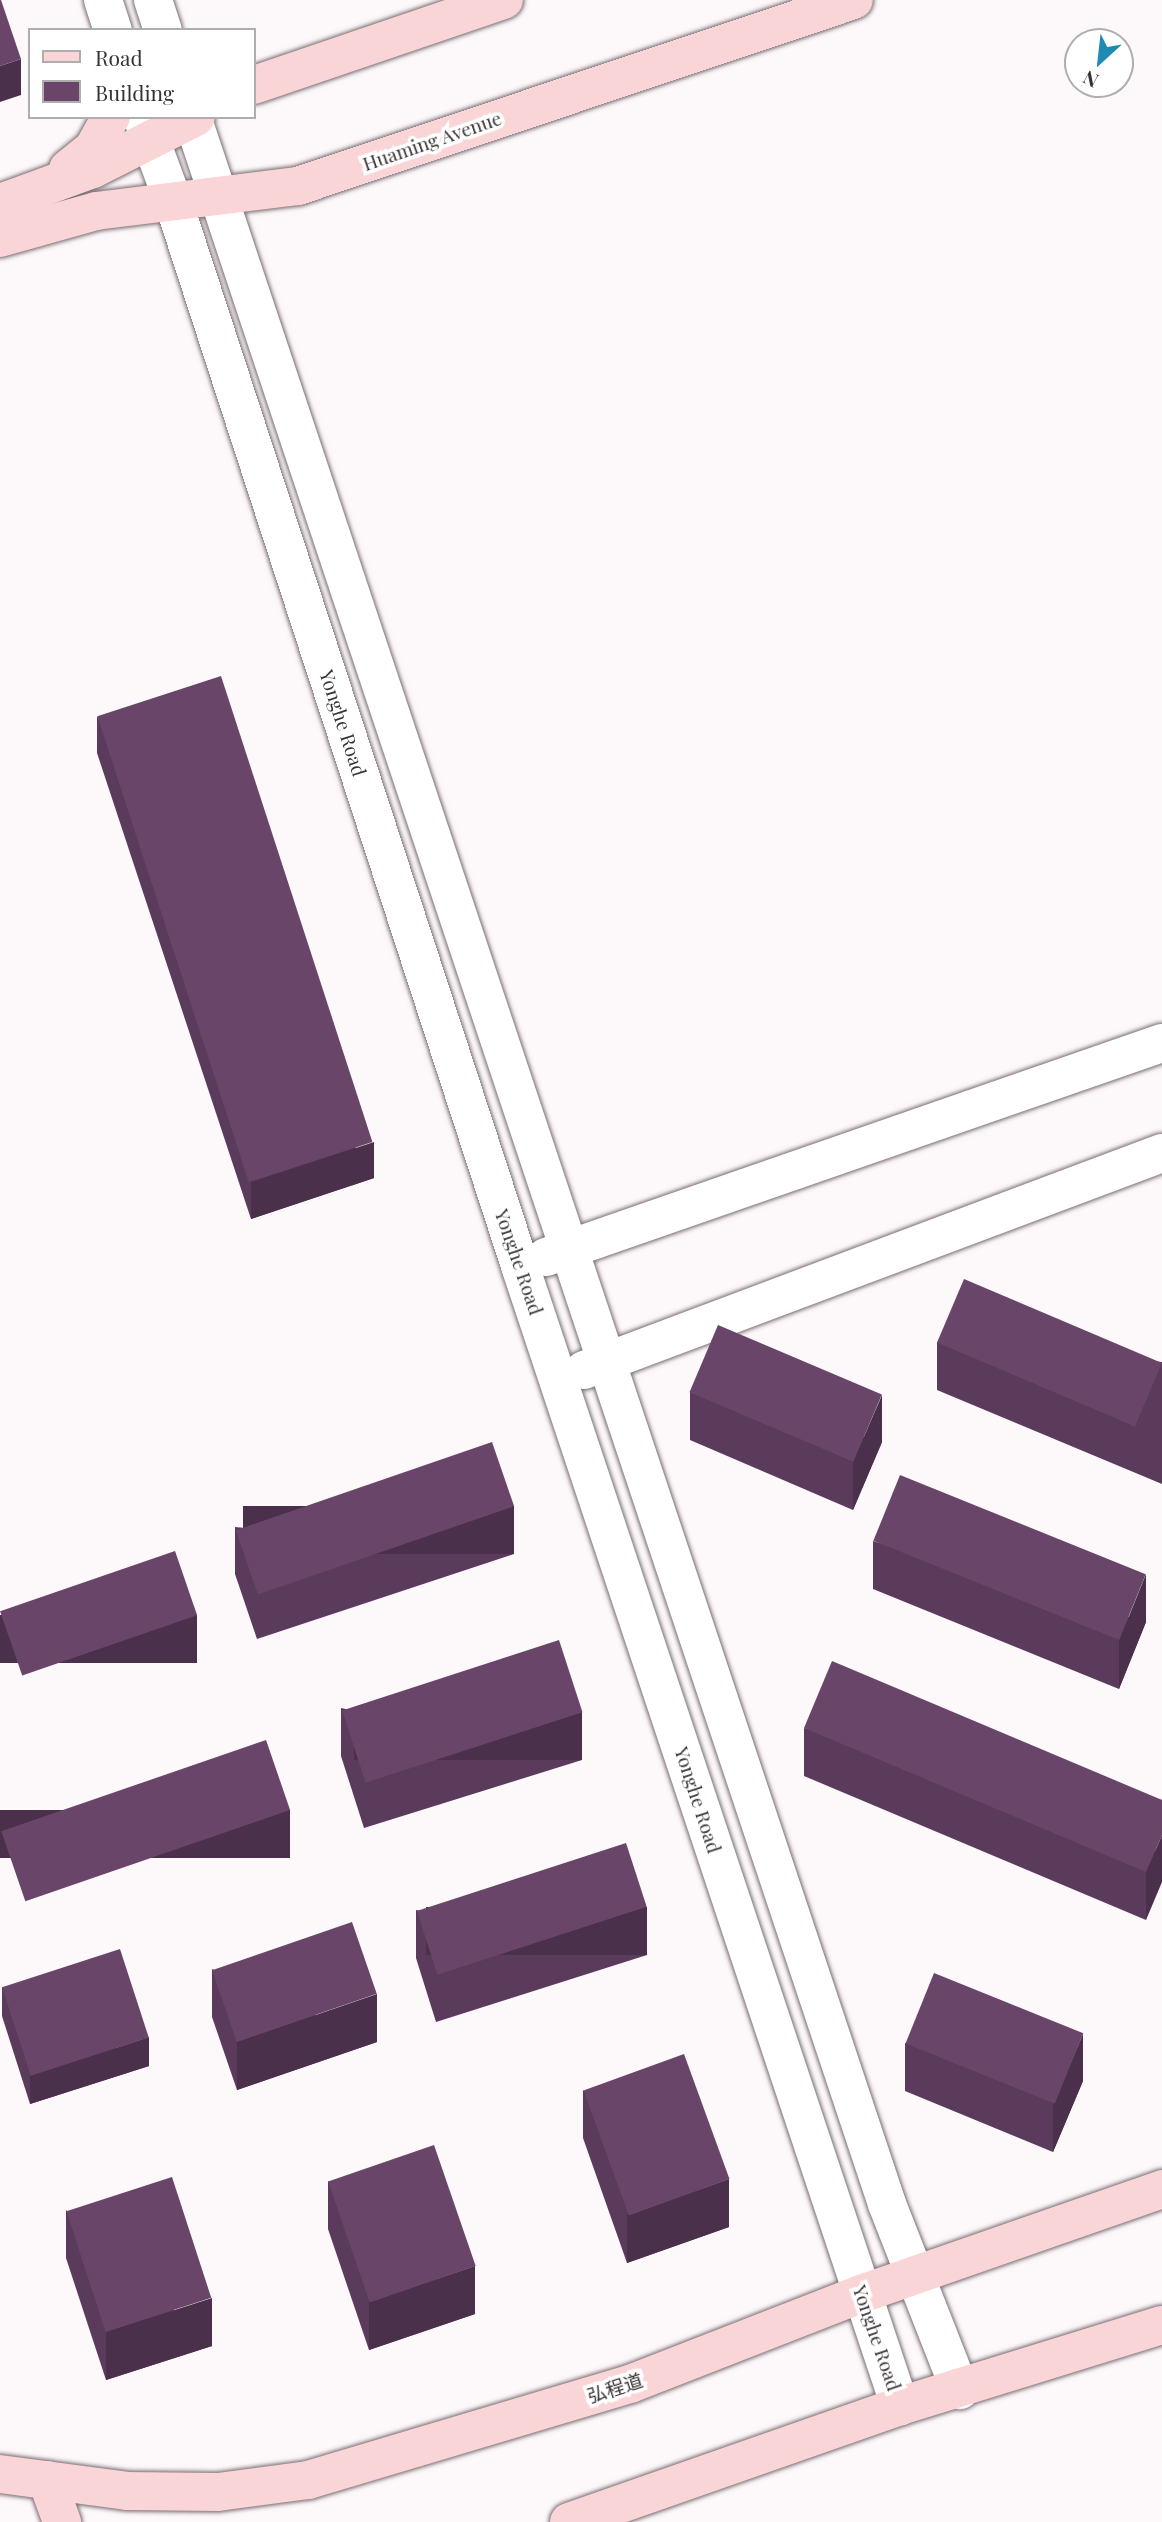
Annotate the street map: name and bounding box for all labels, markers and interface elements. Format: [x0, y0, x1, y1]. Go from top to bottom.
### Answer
legend [28, 28, 256, 119]
north arrow [1064, 28, 1134, 98]
text: Road [95, 43, 143, 71]
text: N [1078, 65, 1102, 95]
text: Building [95, 78, 174, 106]
street label: Huaming Avenue [359, 106, 505, 176]
street label: Yonghe Road [315, 667, 371, 779]
street label: Yonghe Road [490, 1206, 548, 1318]
street label: Yonghe Road [670, 1744, 726, 1856]
street label: Yonghe Road [848, 2282, 906, 2394]
street label: 弘程道 [584, 2368, 646, 2408]

